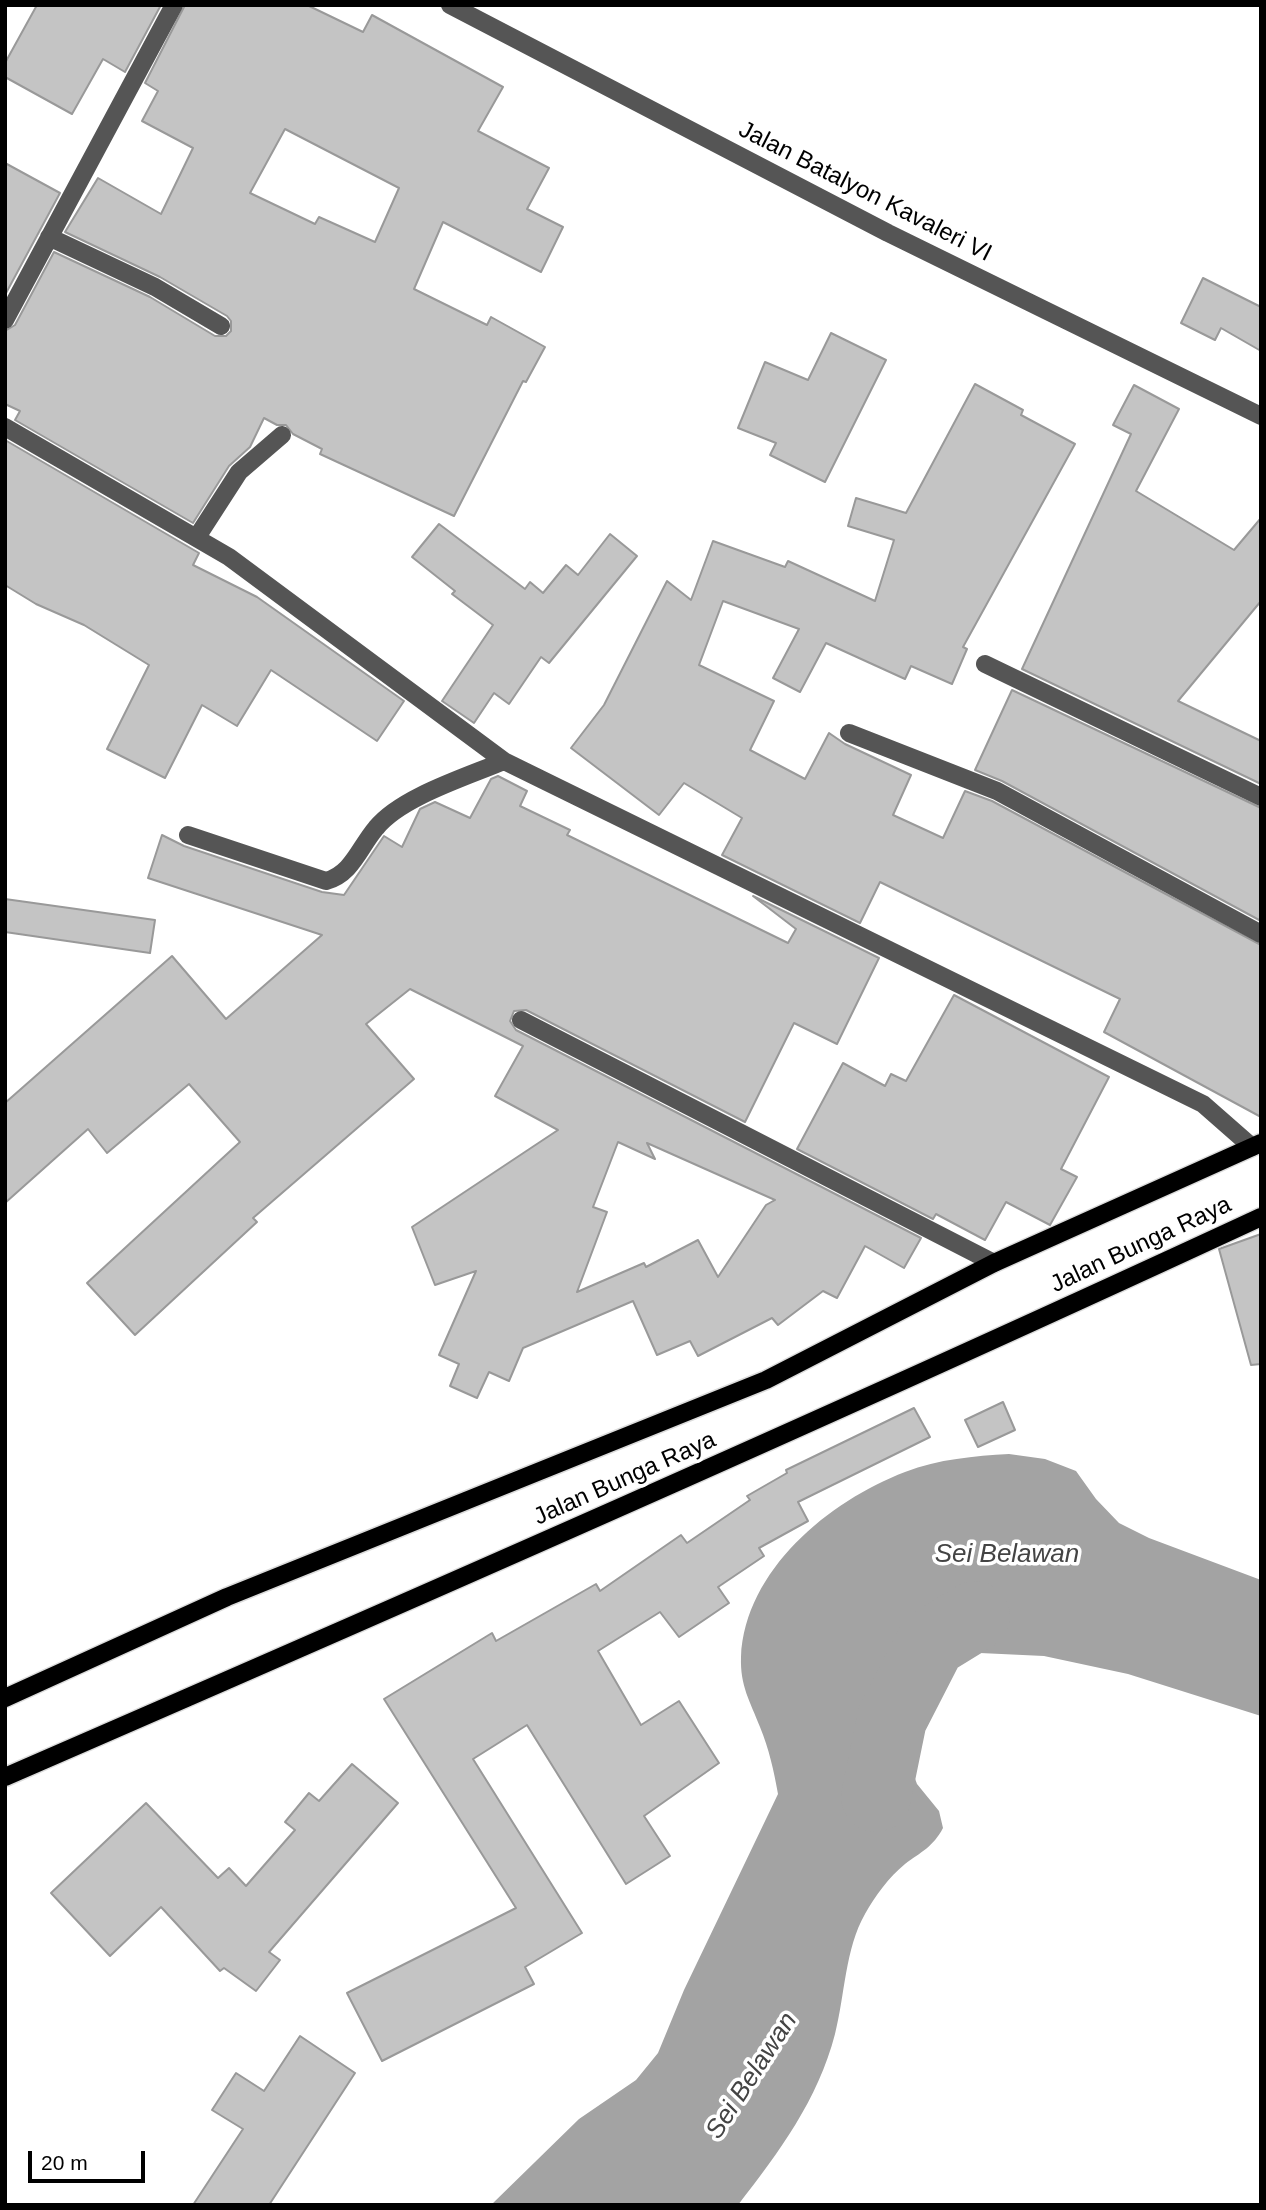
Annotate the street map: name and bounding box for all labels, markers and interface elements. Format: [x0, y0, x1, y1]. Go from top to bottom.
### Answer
street label: Jalan Batalyon Kavaleri VI [734, 116, 996, 268]
street label: Jalan Bunga Raya [1046, 1191, 1236, 1299]
street label: Jalan Bunga Raya [530, 1426, 720, 1532]
water label: Sei Belawan [935, 1539, 1079, 1571]
water label: Sei Belawan [700, 2007, 804, 2145]
scale bar [32, 2136, 149, 2180]
text: 20 m [41, 2151, 88, 2174]

